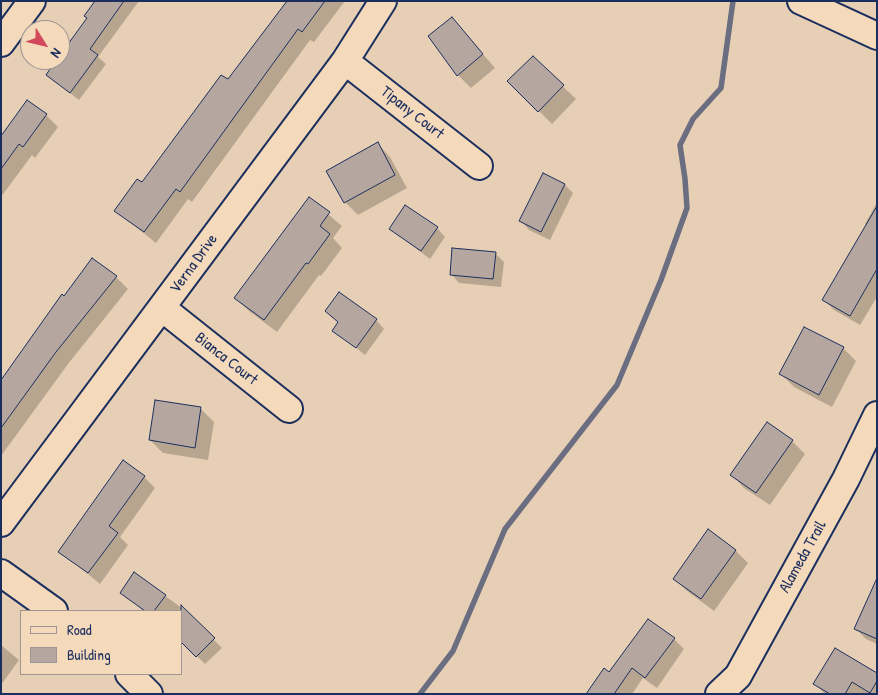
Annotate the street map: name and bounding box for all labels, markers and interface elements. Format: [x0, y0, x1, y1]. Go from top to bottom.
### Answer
north arrow [20, 20, 70, 70]
text: N [47, 45, 67, 62]
street label: Tipany Court [376, 82, 448, 144]
street label: Verna Drive [166, 231, 222, 297]
street label: Bianca Court [191, 328, 261, 390]
street label: Alameda Trail [775, 518, 831, 596]
legend [20, 610, 182, 675]
text: Road [67, 619, 92, 640]
text: Building [67, 644, 111, 665]

